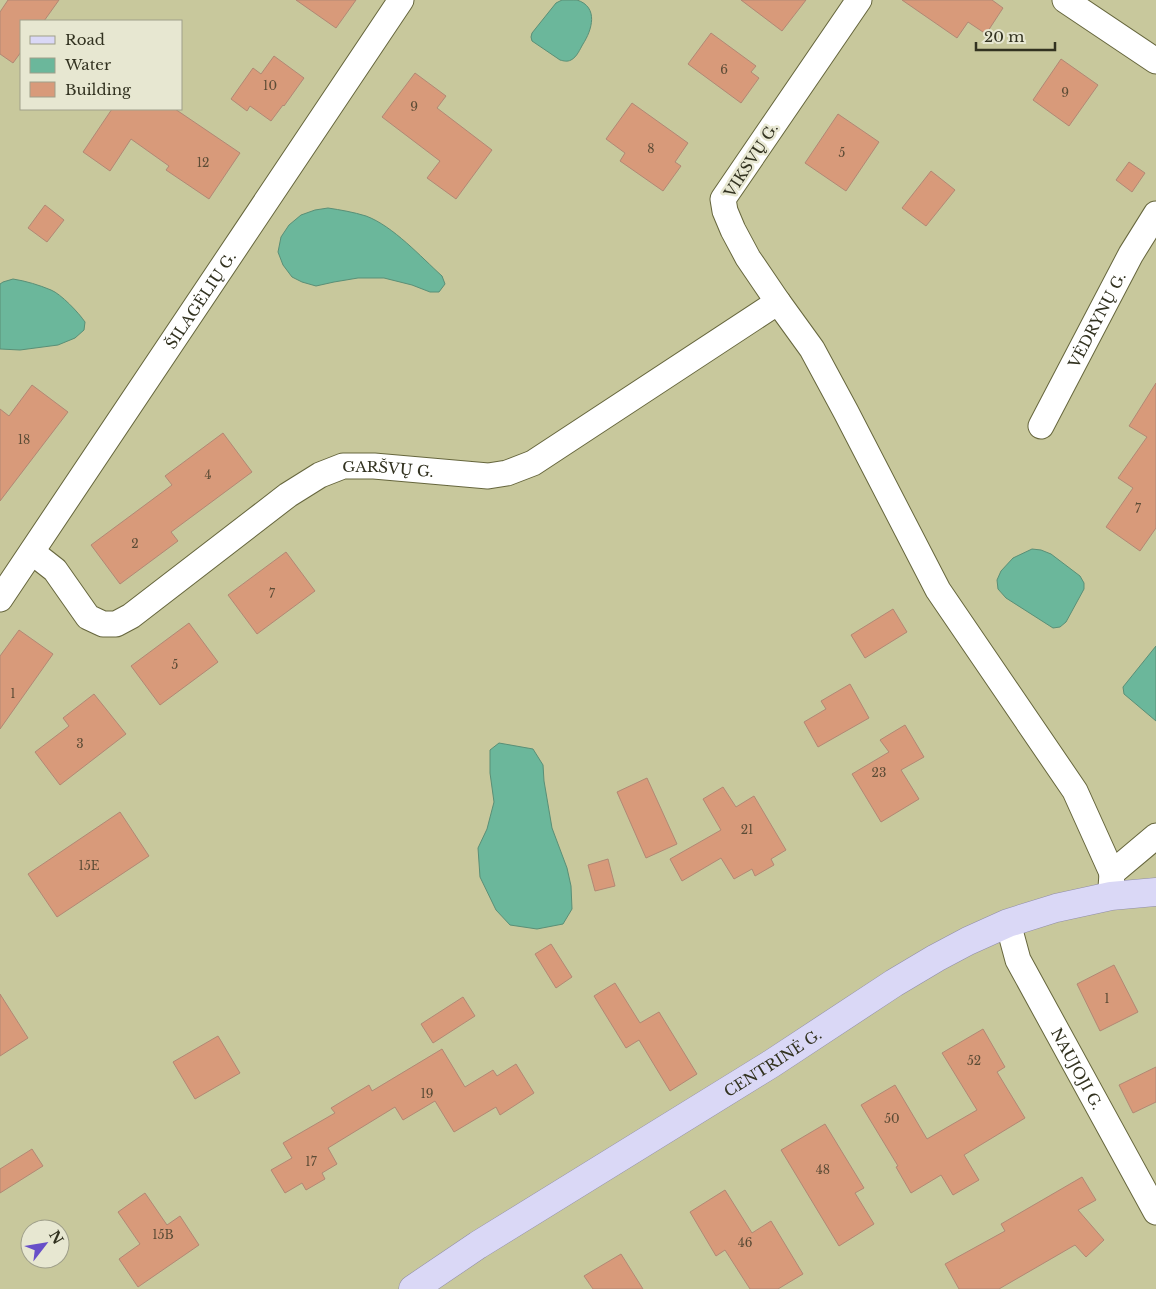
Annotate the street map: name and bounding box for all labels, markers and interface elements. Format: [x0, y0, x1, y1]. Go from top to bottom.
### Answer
legend [20, 20, 182, 110]
scale bar [976, 20, 1055, 52]
text: 20 m [984, 27, 1024, 46]
text: Road [65, 30, 105, 49]
text: Water [64, 55, 112, 74]
house number: 6 [720, 62, 728, 77]
house number: 10 [263, 78, 277, 93]
text: Building [65, 80, 132, 99]
house number: 9 [1061, 85, 1069, 100]
house number: 9 [410, 99, 418, 114]
street label: VIKSVŲ G. [719, 119, 782, 202]
house number: 8 [647, 141, 655, 156]
house number: 5 [839, 145, 846, 160]
house number: 12 [197, 155, 209, 170]
street label: ŠILAGĖLIŲ G. [161, 247, 240, 352]
street label: VĖDRYNŲ G. [1063, 268, 1130, 372]
house number: 18 [18, 432, 30, 447]
street label: GARŠVŲ G. [342, 457, 435, 481]
house number: 4 [204, 467, 212, 482]
house number: 7 [1135, 501, 1142, 516]
house number: 2 [131, 536, 139, 551]
house number: 7 [269, 586, 276, 601]
house number: 5 [172, 657, 179, 672]
house number: 1 [10, 686, 16, 701]
house number: 3 [76, 736, 84, 751]
house number: 23 [872, 765, 886, 780]
house number: 21 [741, 822, 753, 837]
house number: 15E [79, 858, 100, 873]
house number: 1 [1104, 991, 1110, 1006]
street label: CENTRINĖ G. [720, 1024, 825, 1100]
street label: NAUJOJI G. [1047, 1024, 1107, 1113]
house number: 52 [967, 1053, 981, 1068]
house number: 19 [420, 1086, 434, 1101]
house number: 50 [884, 1111, 900, 1126]
house number: 17 [305, 1154, 318, 1169]
house number: 48 [816, 1162, 830, 1177]
north arrow [20, 1219, 70, 1269]
text: N [45, 1227, 67, 1248]
house number: 15B [152, 1227, 174, 1242]
house number: 46 [738, 1235, 753, 1250]

